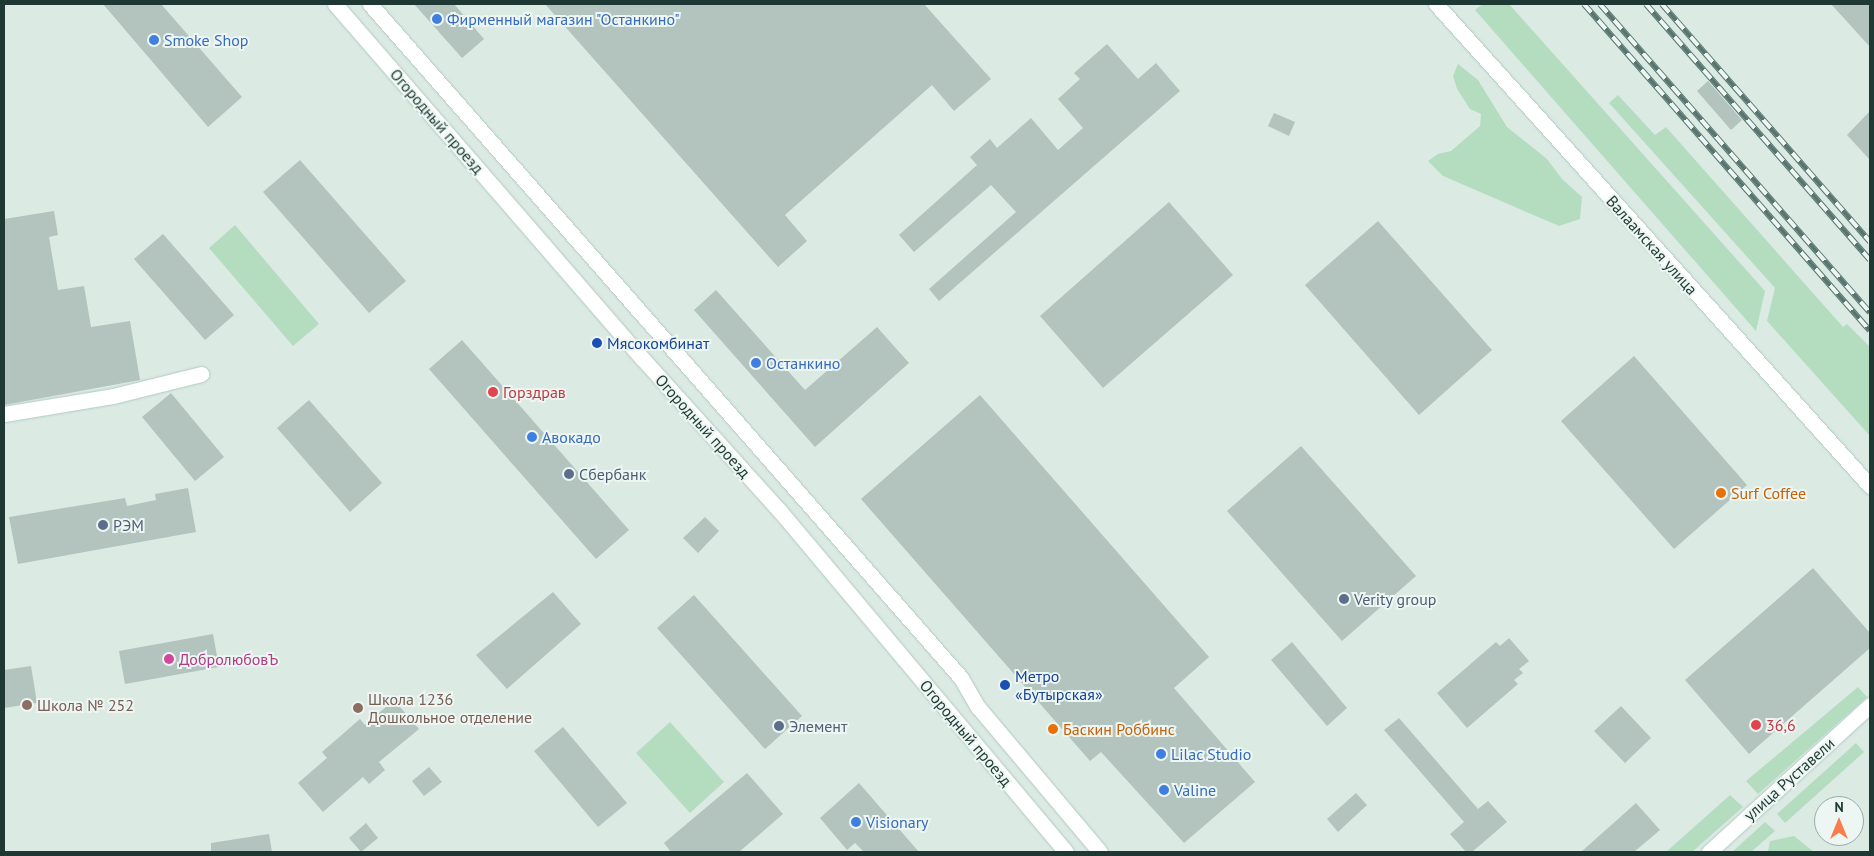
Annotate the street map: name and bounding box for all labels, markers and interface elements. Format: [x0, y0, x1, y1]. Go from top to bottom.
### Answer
place label: Фирменный магазин "Останкино" [447, 9, 681, 29]
marker: Фирменный магазин "Останкино" [431, 13, 443, 25]
place label: Smoke Shop [164, 30, 248, 50]
marker: Smoke Shop [148, 34, 160, 46]
street label: Огородный проезд [386, 65, 488, 177]
street label: Валаамская улица [1602, 191, 1702, 299]
place label: Мясокомбинат [607, 333, 709, 353]
marker: Мясокомбинат [591, 337, 603, 349]
place label: Останкино [766, 353, 840, 373]
marker: Останкино [750, 357, 762, 369]
street label: Огородный проезд [651, 370, 755, 482]
place label: Горздрав [503, 382, 566, 402]
marker: Горздрав [487, 386, 499, 398]
place label: Авокадо [542, 427, 601, 447]
marker: Авокадо [526, 431, 538, 443]
place label: Сбербанк [579, 464, 646, 484]
marker: Сбербанк [563, 468, 575, 480]
place label: Surf Coffee [1731, 483, 1806, 503]
marker: Surf Coffee [1715, 487, 1727, 499]
place label: РЭМ [113, 515, 144, 535]
marker: РЭМ [97, 519, 109, 531]
place label: Verity group [1354, 589, 1437, 609]
marker: Verity group [1338, 593, 1350, 605]
place label: ДобролюбовЪ [179, 649, 278, 669]
marker: ДобролюбовЪ [163, 653, 175, 665]
place label: Метро «Бутырская» [1015, 666, 1103, 704]
street label: Огородный проезд [916, 676, 1016, 790]
marker: Метро «Бутырская» [999, 679, 1011, 691]
place label: Школа 1236 Дошкольное отделение [368, 689, 532, 727]
place label: Школа № 252 [37, 695, 134, 715]
marker: Школа № 252 [21, 699, 33, 711]
marker: Школа 1236 Дошкольное отделение [352, 702, 364, 714]
place label: 36,6 [1766, 715, 1796, 735]
place label: Элемент [789, 716, 847, 736]
place label: Баскин Роббинс [1063, 719, 1175, 739]
marker: 36,6 [1750, 719, 1762, 731]
marker: Элемент [773, 720, 785, 732]
marker: Баскин Роббинс [1047, 723, 1059, 735]
street label: улица Руставели [1740, 733, 1838, 825]
place label: Lilac Studio [1171, 744, 1252, 764]
marker: Lilac Studio [1155, 748, 1167, 760]
place label: Valine [1174, 780, 1216, 800]
marker: Valine [1158, 784, 1170, 796]
north arrow [1814, 796, 1864, 846]
text: N [1834, 798, 1844, 816]
place label: Visionary [866, 812, 929, 832]
marker: Visionary [850, 816, 862, 828]

